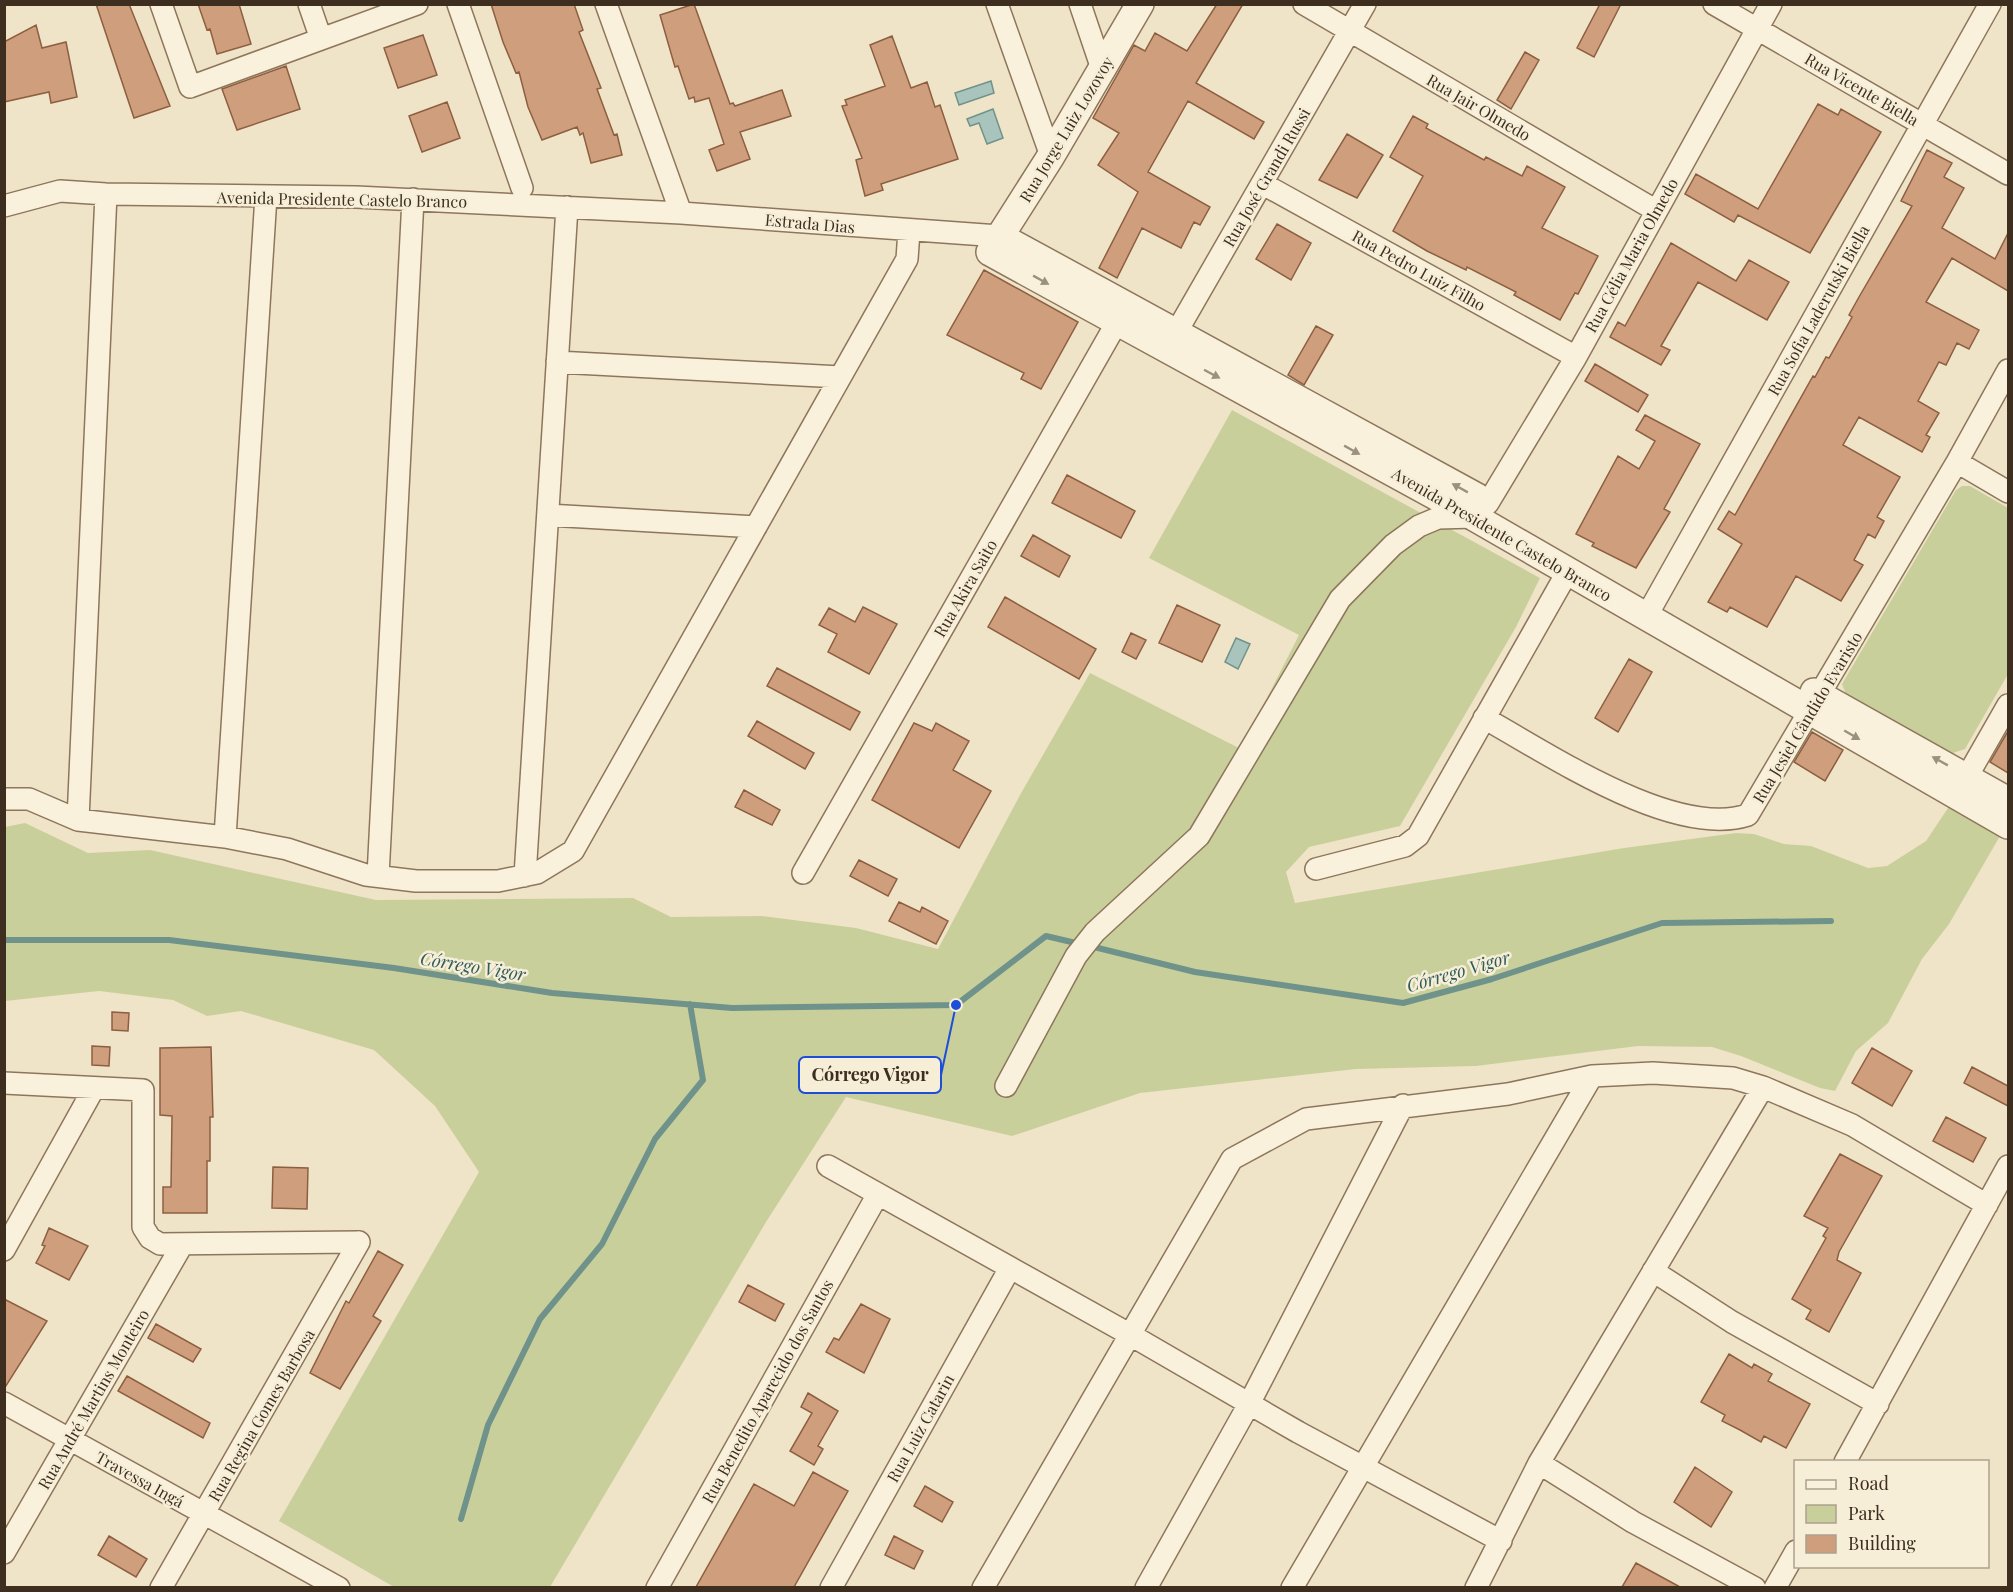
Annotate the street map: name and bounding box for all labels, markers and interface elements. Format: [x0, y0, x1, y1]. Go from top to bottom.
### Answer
street label: Rua Vicente Biella [1801, 48, 1923, 130]
street label: Rua Jorge Luiz Lozovoy [1014, 52, 1118, 206]
street label: Rua Jair Olmedo [1423, 69, 1535, 145]
street label: Rua José Grandi Russi [1218, 104, 1314, 250]
street label: Rua Célia Maria Olmedo [1580, 174, 1682, 336]
street label: Avenida Presidente Castelo Branco [216, 186, 467, 212]
street label: Estrada Dias [764, 209, 856, 237]
street label: Rua Sofia Laderutski Biella [1762, 221, 1874, 399]
street label: Rua Pedro Luiz Filho [1349, 225, 1489, 315]
one-way arrow [1033, 275, 1050, 285]
one-way arrow [1204, 369, 1221, 379]
one-way arrow [1344, 445, 1361, 455]
street label: Avenida Presidente Castelo Branco [1388, 462, 1616, 606]
one-way arrow [1452, 483, 1469, 493]
street label: Rua Akira Saito [929, 535, 1001, 640]
street label: Rua Jesiel Cândido Evaristo [1747, 627, 1867, 807]
one-way arrow [1843, 730, 1860, 740]
one-way arrow [1931, 756, 1948, 766]
water label: Córrego Vigor [1404, 944, 1514, 997]
water label: Córrego Vigor [419, 946, 529, 986]
callout: Córrego Vigor [799, 1057, 941, 1093]
text: Córrego Vigor [811, 1062, 929, 1086]
street label: Rua Benedito Aparecido dos Santos [697, 1275, 837, 1507]
street label: Rua André Martins Monteiro [33, 1305, 153, 1493]
street label: Rua Regina Gomes Barbosa [203, 1325, 319, 1505]
street label: Rua Luiz Catarin [882, 1370, 959, 1486]
street label: Travessa Ingá [92, 1446, 188, 1512]
legend [1794, 1460, 1989, 1568]
text: Road [1848, 1471, 1889, 1495]
text: Park [1848, 1501, 1885, 1525]
text: Building [1848, 1531, 1916, 1555]

